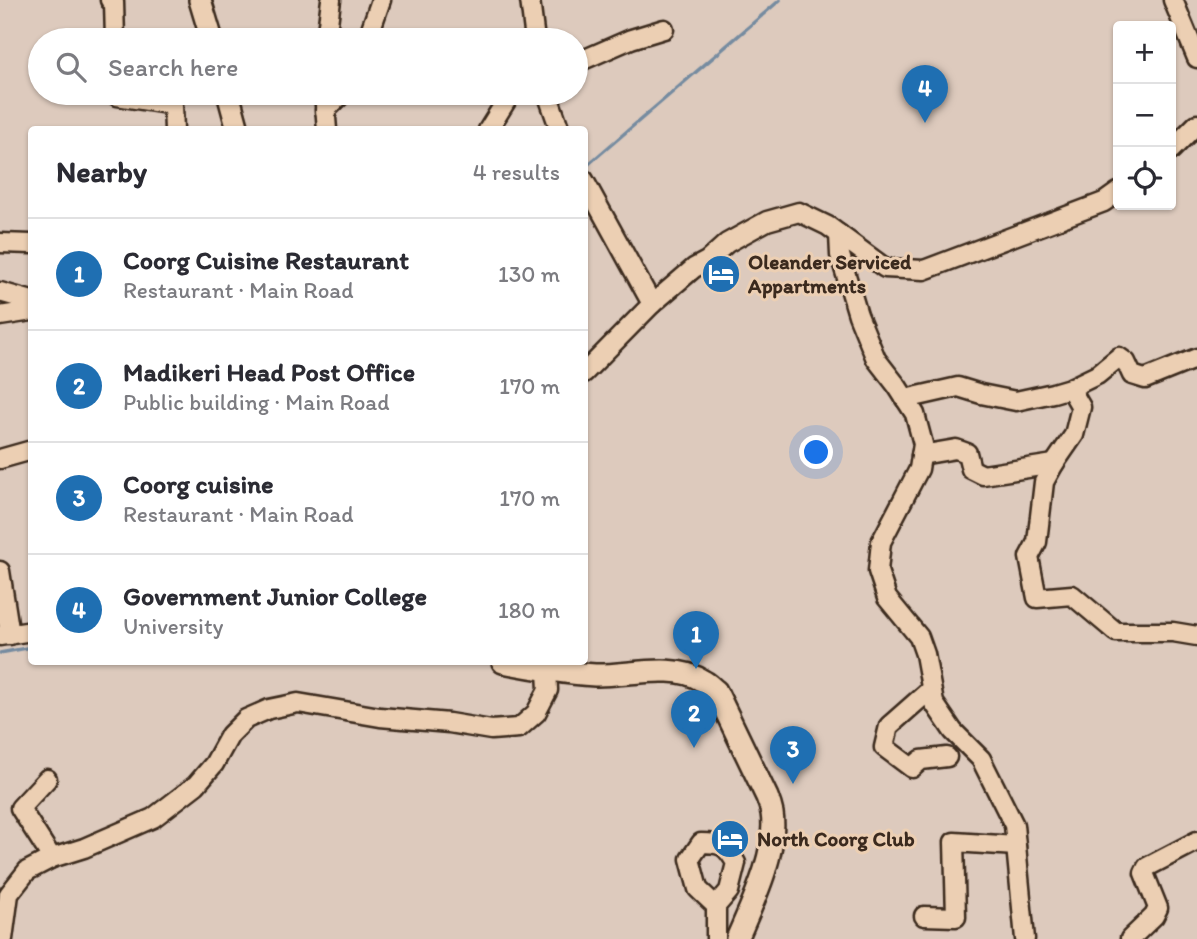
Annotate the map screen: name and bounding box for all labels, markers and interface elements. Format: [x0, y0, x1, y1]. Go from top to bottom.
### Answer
map controls [1113, 21, 1176, 210]
button: + [1113, 21, 1176, 84]
search box [28, 28, 588, 105]
icon: search [52, 48, 90, 86]
text: Search here [108, 51, 238, 83]
pin: 4 [902, 65, 948, 123]
button: − [1113, 84, 1176, 147]
button: locate [1113, 147, 1176, 210]
text: Nearby [56, 153, 147, 190]
text: 4 results [473, 158, 560, 186]
text: Coorg Cuisine Restaurant [123, 244, 409, 276]
place label: Oleander Serviced Appartments [747, 249, 912, 299]
hotel icon: Oleander Serviced Appartments [700, 253, 742, 295]
text: 1 [74, 260, 84, 288]
text: 130 m [498, 260, 560, 288]
text: Restaurant · Main Road [123, 276, 354, 304]
text: Madikeri Head Post Office [123, 356, 415, 388]
text: 2 [73, 372, 85, 400]
text: 170 m [499, 372, 560, 400]
text: Public building · Main Road [123, 388, 390, 416]
your location [799, 435, 833, 469]
text: Coorg cuisine [123, 468, 274, 500]
text: 3 [73, 484, 85, 512]
text: 170 m [499, 484, 560, 512]
text: Restaurant · Main Road [123, 500, 354, 528]
text: Government Junior College [123, 580, 427, 612]
text: 4 [72, 596, 86, 624]
text: 180 m [498, 596, 560, 624]
pin: 1 [673, 611, 719, 669]
text: University [123, 612, 223, 640]
pin: 2 [671, 690, 717, 748]
pin: 3 [770, 726, 816, 784]
hotel icon: North Coorg Club [709, 818, 751, 860]
place label: North Coorg Club [757, 826, 915, 852]

